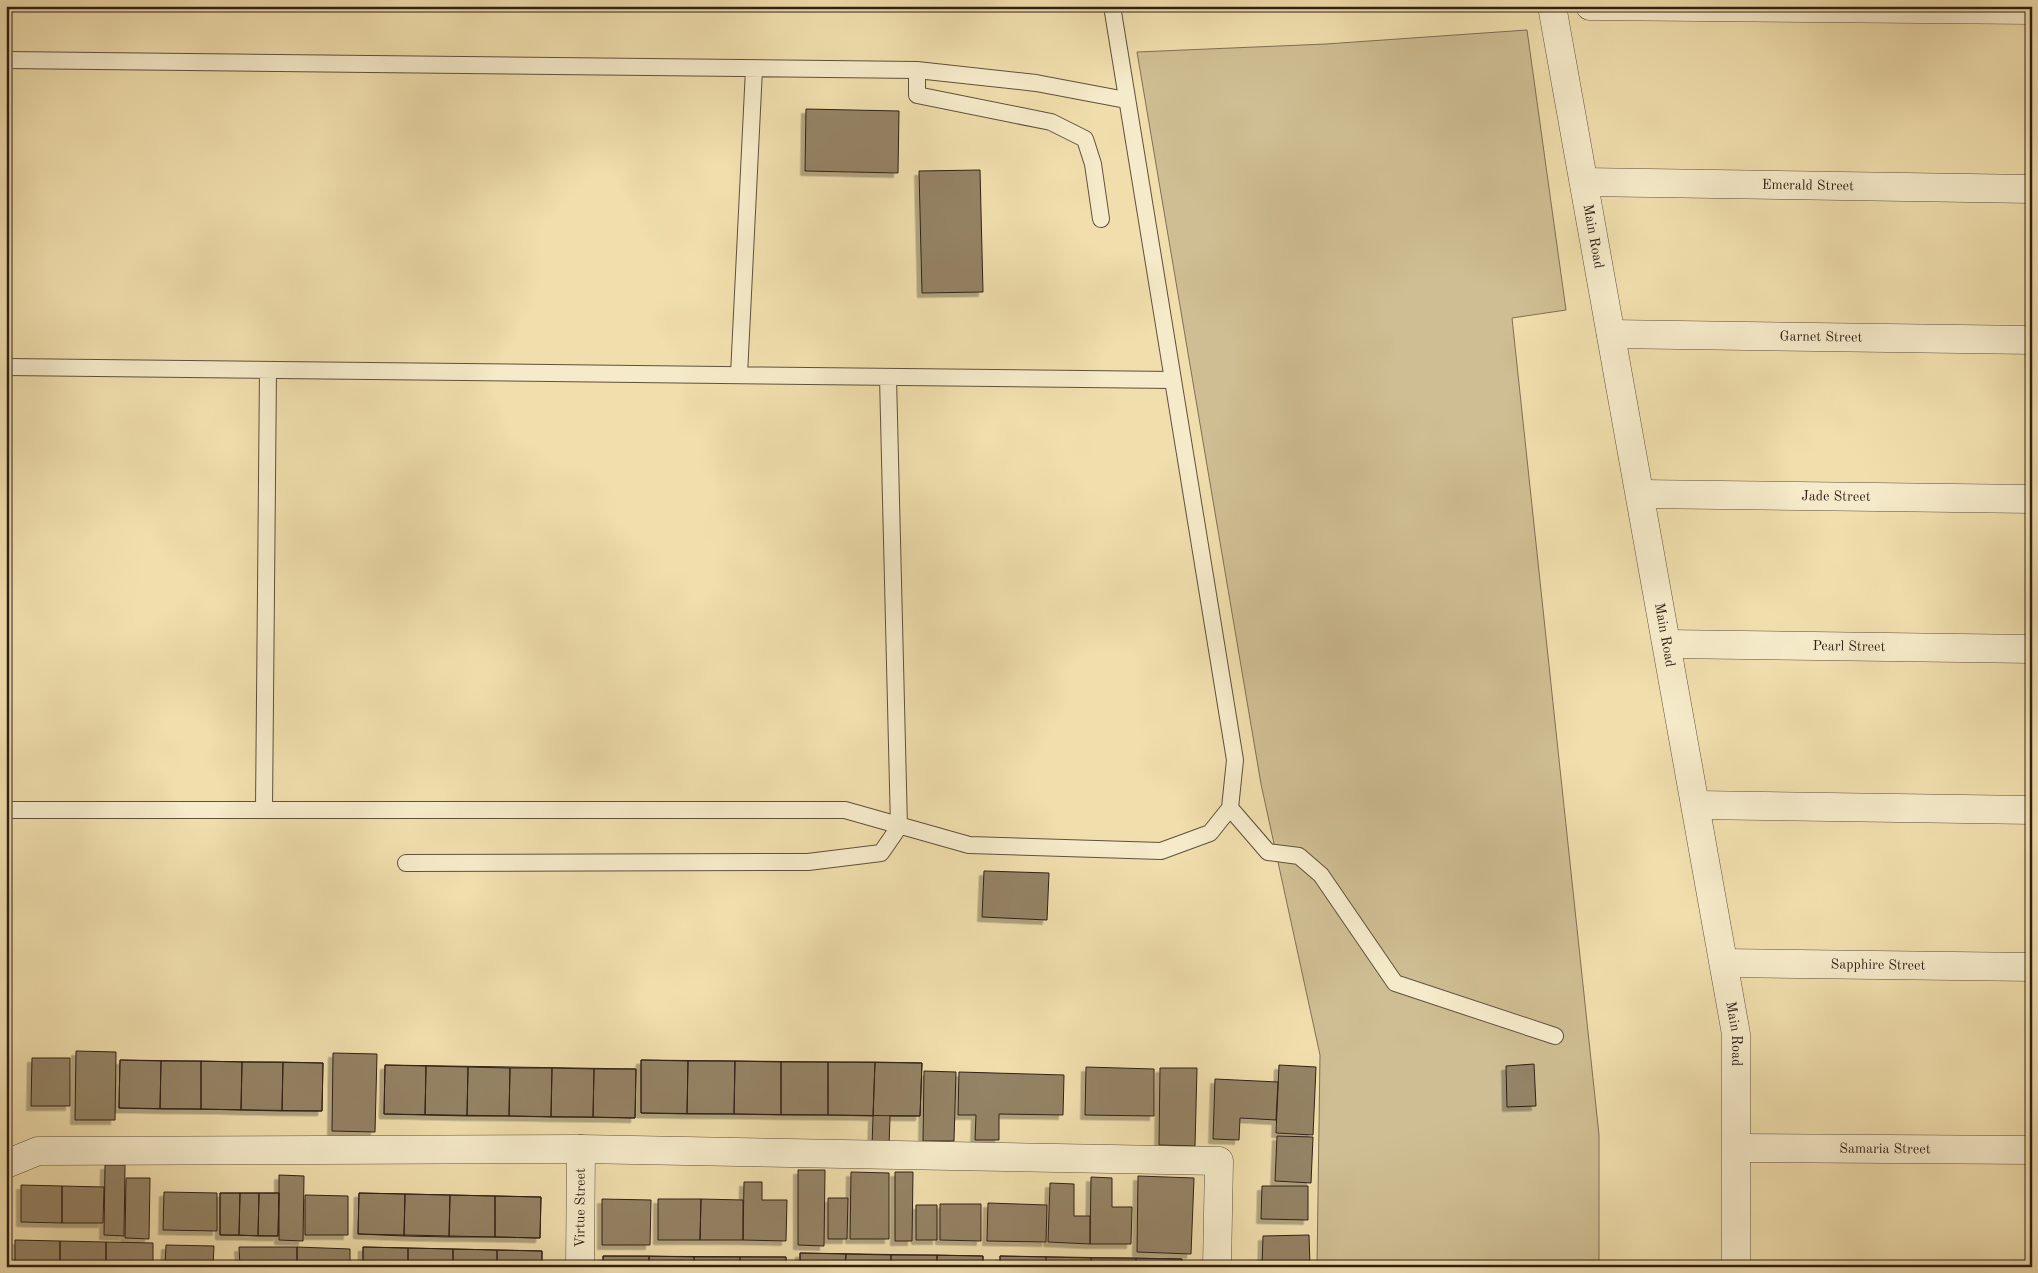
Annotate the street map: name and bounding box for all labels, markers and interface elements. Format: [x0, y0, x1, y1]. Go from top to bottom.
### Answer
street label: Emerald Street [1762, 178, 1854, 193]
street label: Main Road [1581, 203, 1606, 270]
street label: Garnet Street [1780, 329, 1863, 345]
street label: Jade Street [1801, 489, 1871, 504]
street label: Main Road [1652, 602, 1677, 668]
street label: Pearl Street [1812, 639, 1886, 654]
street label: Sapphire Street [1830, 957, 1926, 973]
street label: Main Road [1723, 1000, 1743, 1066]
street label: Samaria Street [1839, 1142, 1931, 1156]
street label: Virtue Street [573, 1168, 588, 1248]

